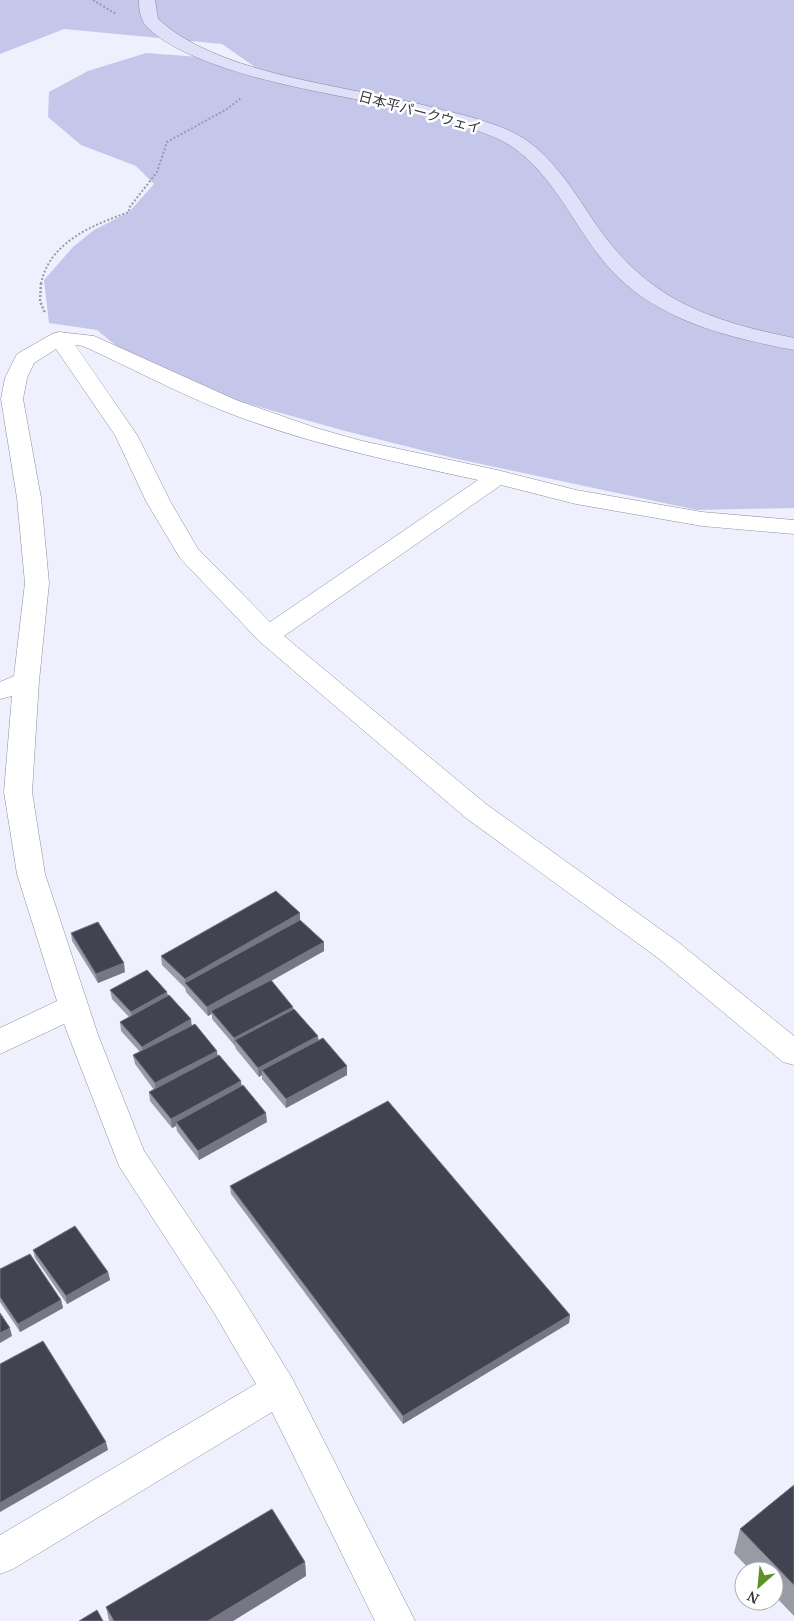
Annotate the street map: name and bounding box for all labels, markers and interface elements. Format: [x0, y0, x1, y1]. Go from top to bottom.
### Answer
street label: 日本平パークウェイ [357, 86, 483, 137]
north arrow [734, 1561, 784, 1611]
text: N [743, 1587, 762, 1609]

